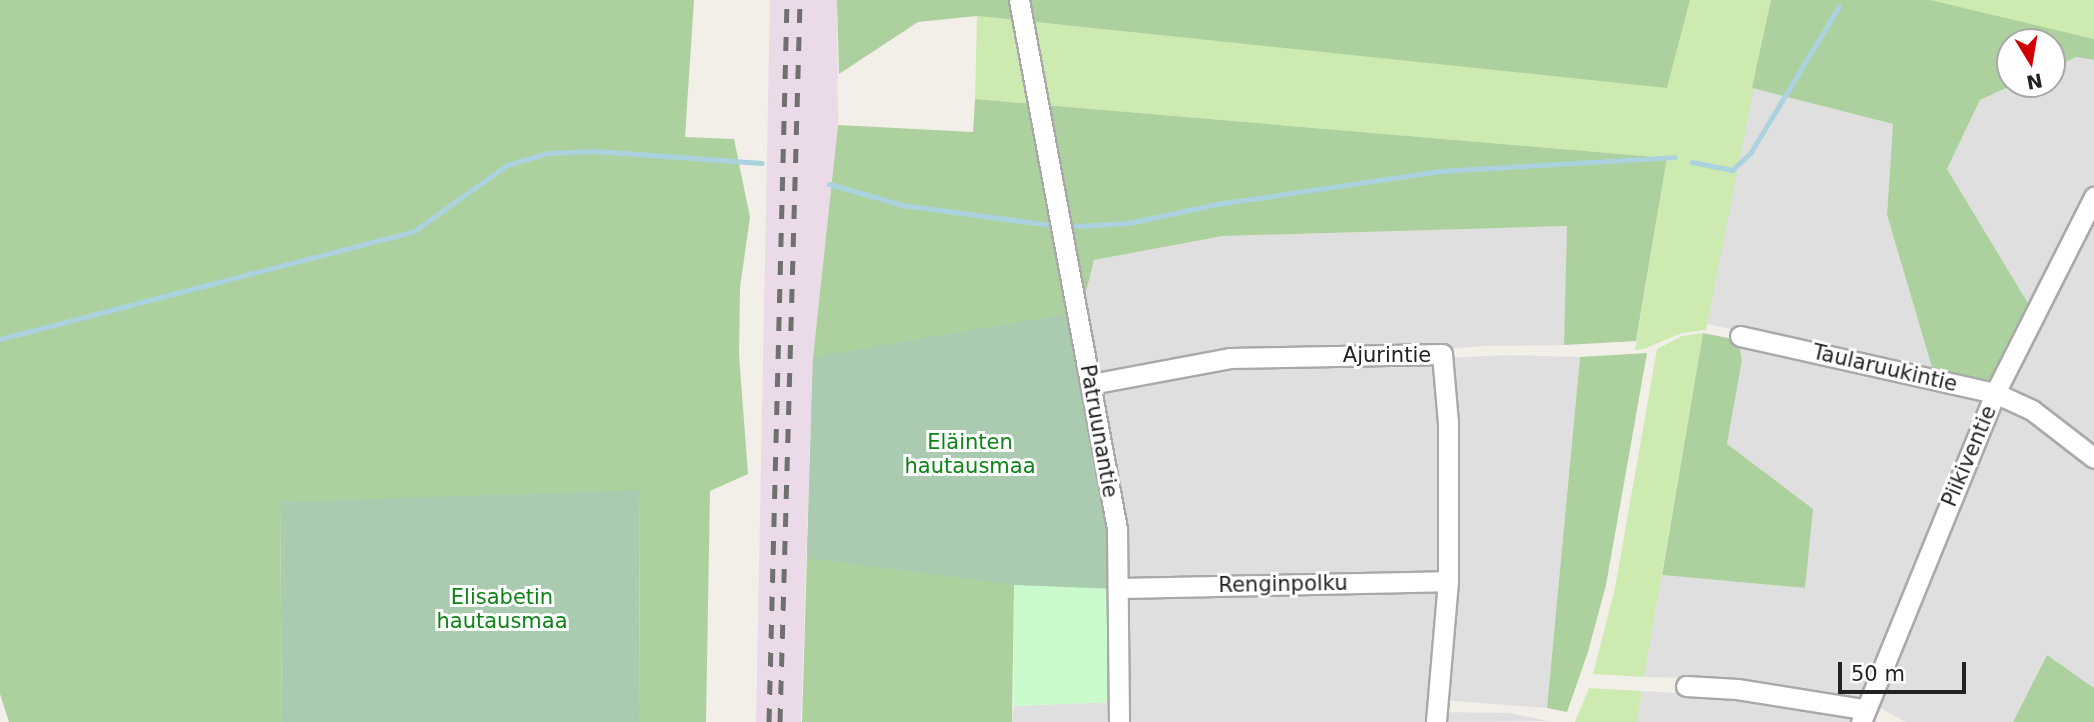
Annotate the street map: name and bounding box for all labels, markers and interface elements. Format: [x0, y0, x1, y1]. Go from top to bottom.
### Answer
north arrow [1996, 28, 2066, 98]
text: N [2025, 69, 2045, 94]
street label: Taularuukintie [1810, 339, 1960, 397]
street label: Ajurintie [1343, 342, 1431, 368]
street label: Patruunantie [1075, 363, 1123, 499]
street label: Piikiventie [1936, 402, 2002, 510]
park label: Eläinten hautausmaa [904, 429, 1036, 479]
street label: Renginpolku [1218, 570, 1348, 598]
park label: Elisabetin hautausmaa [436, 584, 568, 634]
scale bar [1842, 648, 1970, 692]
text: 50 m [1851, 662, 1905, 686]

